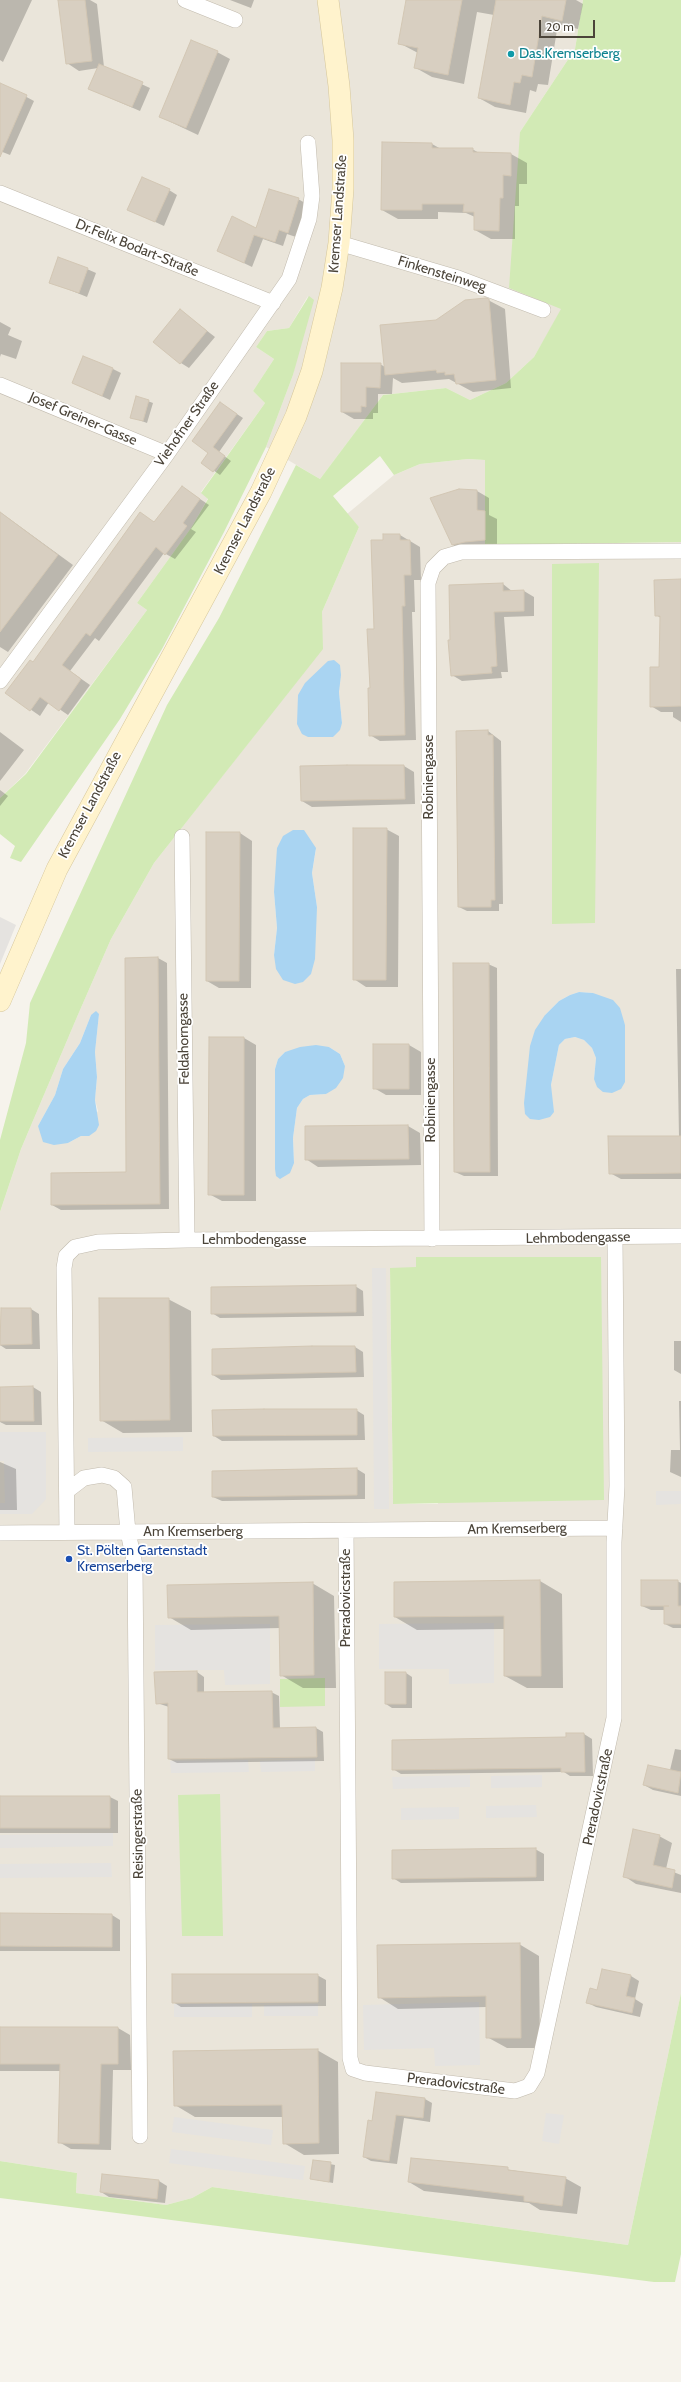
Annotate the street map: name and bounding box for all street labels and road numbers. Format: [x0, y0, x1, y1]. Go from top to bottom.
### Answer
street label: Kremser Landstraße [325, 154, 351, 274]
street label: Dr.Felix Bodart-Straße [73, 216, 201, 280]
street label: Finkensteinweg [396, 253, 488, 295]
street label: Viehofner Straße [151, 378, 223, 470]
street label: Josef Greiner-Gasse [27, 389, 139, 449]
street label: Kremser Landstraße [211, 465, 279, 577]
street label: Robiniengasse [421, 735, 437, 819]
street label: Kremser Landstraße [55, 749, 125, 861]
street label: Feldahorngasse [175, 993, 193, 1085]
street label: Robiniengasse [423, 1058, 439, 1142]
street label: Lehmbodengasse [526, 1229, 630, 1247]
street label: Lehmbodengasse [202, 1232, 306, 1248]
street label: Am Kremserberg [467, 1520, 567, 1538]
street label: Am Kremserberg [143, 1524, 243, 1540]
street label: Preradovicstraße [338, 1549, 354, 1647]
street label: Preradovicstraße [580, 1747, 616, 1847]
street label: Reisingerstraße [129, 1789, 147, 1879]
street label: Preradovicstraße [406, 2070, 506, 2098]

